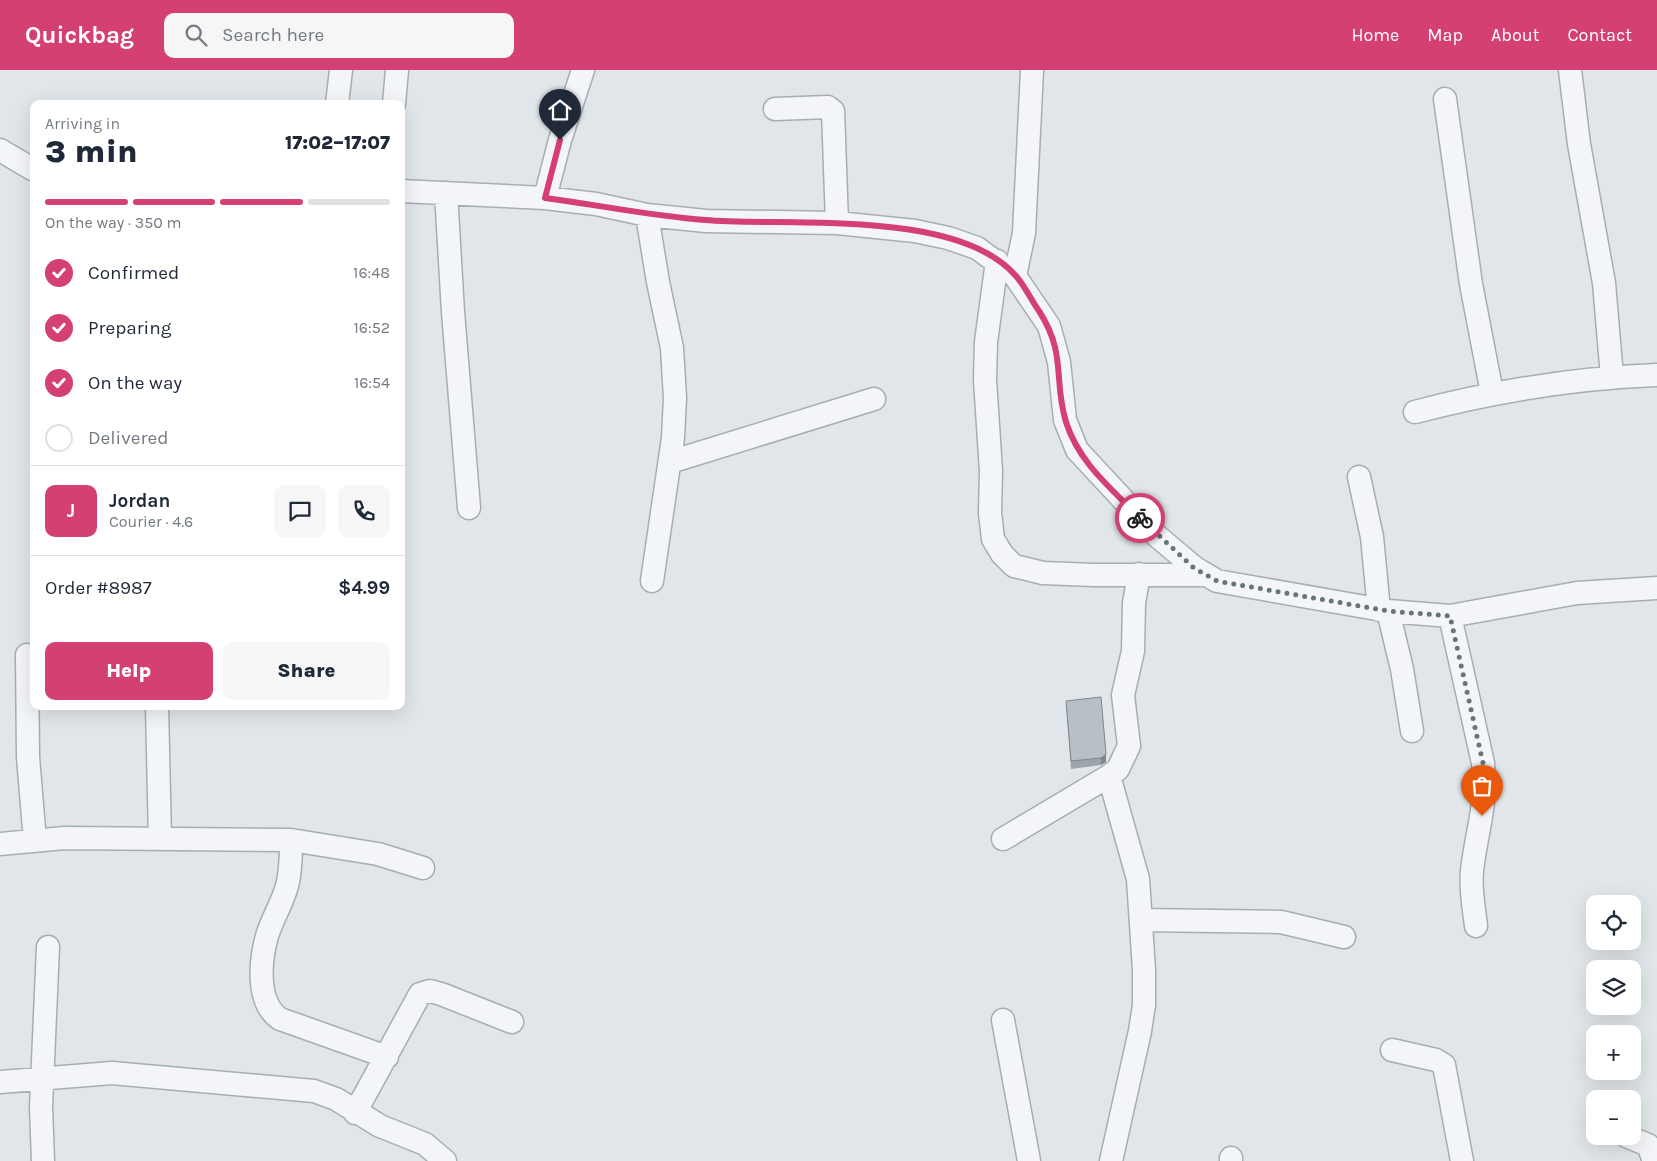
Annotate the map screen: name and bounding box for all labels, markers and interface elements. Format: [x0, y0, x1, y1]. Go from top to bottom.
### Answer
search box [164, 13, 514, 58]
text: Quickbag [25, 21, 134, 49]
icon: search [182, 21, 210, 49]
text: Search here [222, 24, 324, 46]
text: Home [1351, 24, 1399, 46]
text: Map [1427, 24, 1463, 46]
text: About [1491, 24, 1540, 46]
text: Contact [1568, 24, 1632, 46]
pin [539, 89, 581, 140]
icon: home [546, 96, 574, 124]
text: Arriving in [45, 114, 120, 133]
text: 17:02–17:07 [285, 132, 390, 154]
text: 3 min [45, 133, 138, 170]
text: On the way · 350 m [45, 213, 182, 232]
icon: check [45, 259, 73, 287]
text: Confirmed [88, 262, 179, 284]
text: 16:48 [353, 263, 390, 282]
icon: check [45, 314, 73, 342]
text: Preparing [88, 317, 171, 339]
text: 16:52 [354, 318, 390, 337]
icon: check [45, 369, 73, 397]
text: On the way [88, 372, 182, 394]
text: 16:54 [354, 373, 390, 392]
text: Delivered [88, 427, 168, 449]
button: chat [274, 485, 326, 537]
button: phone [338, 485, 390, 537]
text: Jordan [109, 490, 170, 512]
courier [1115, 493, 1165, 543]
text: J [67, 500, 75, 522]
icon: bike [1126, 504, 1154, 532]
text: Courier · 4.6 [109, 512, 193, 531]
text: Order #8987 [45, 577, 152, 599]
text: $4.99 [338, 577, 390, 599]
button: Help [45, 642, 213, 700]
button: Share [223, 642, 390, 700]
pin [1461, 765, 1503, 816]
icon: bag [1468, 772, 1496, 800]
map controls [1586, 895, 1641, 1145]
button: locate [1586, 895, 1641, 950]
button: layers [1586, 960, 1641, 1015]
button: + [1586, 1025, 1641, 1080]
button: − [1586, 1090, 1641, 1145]

